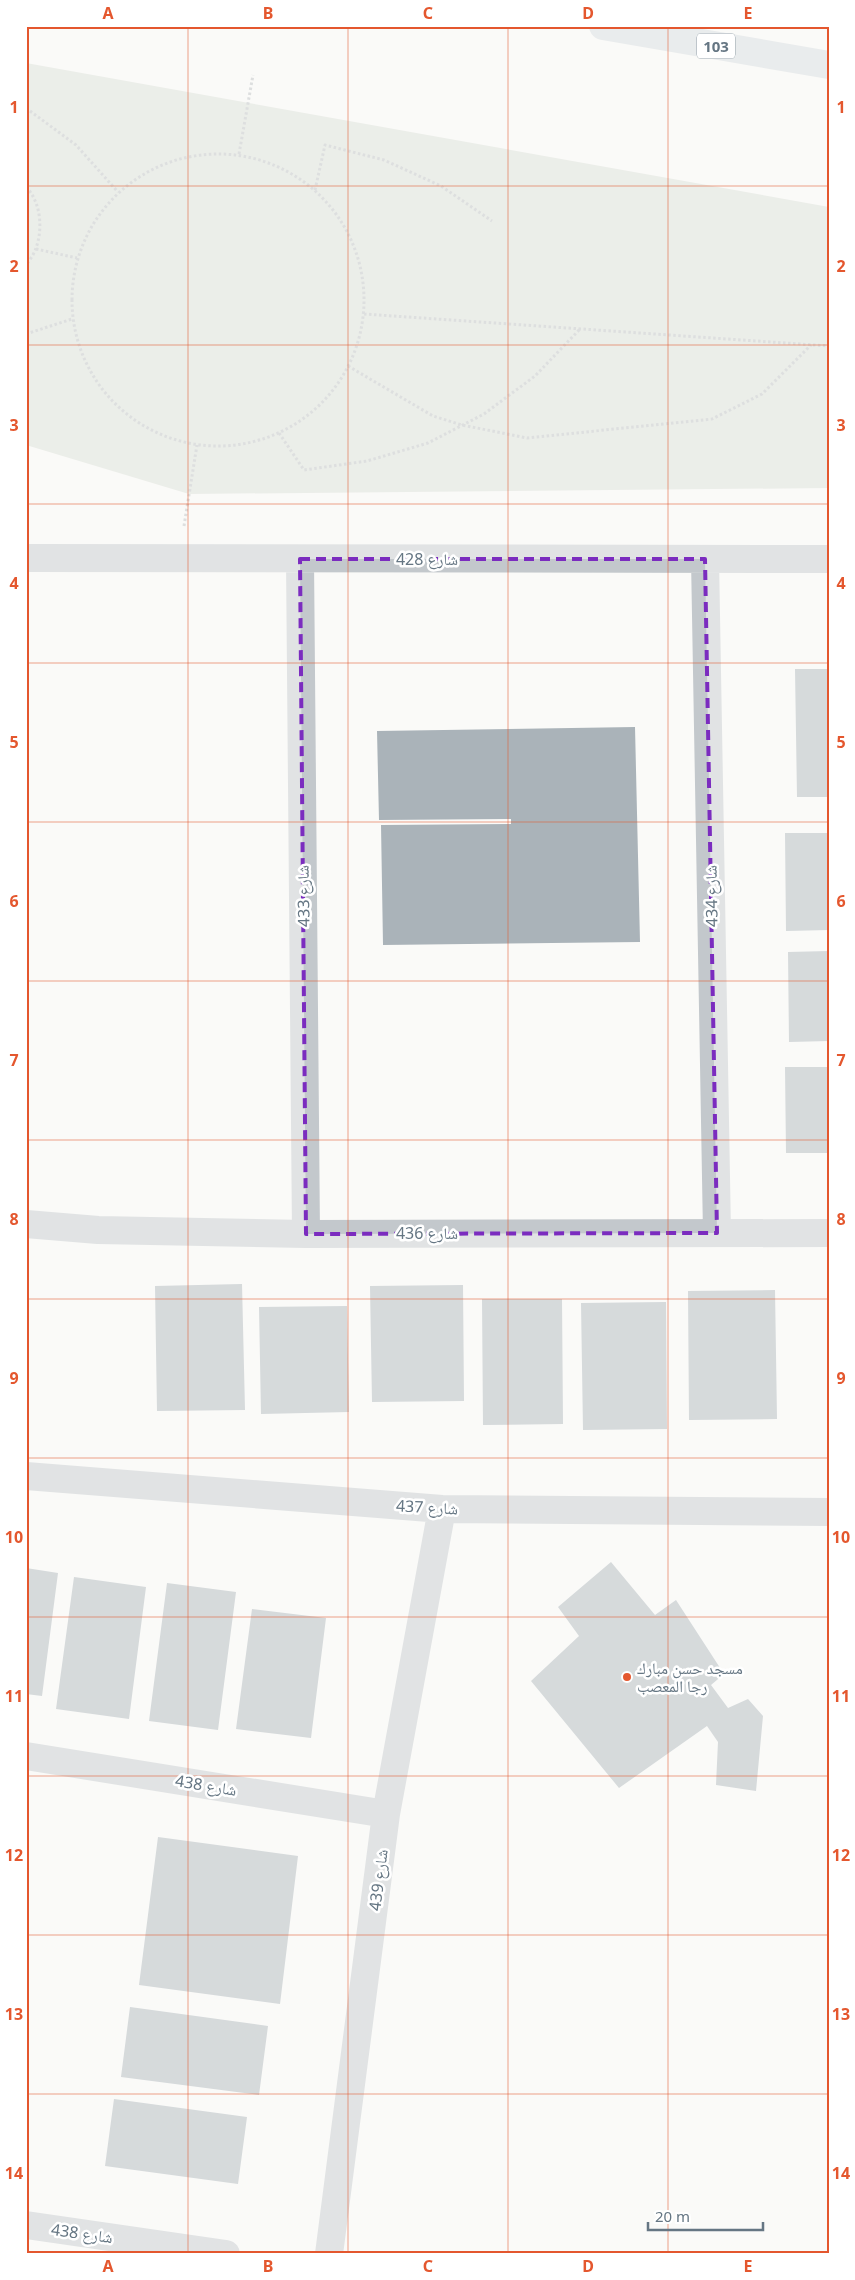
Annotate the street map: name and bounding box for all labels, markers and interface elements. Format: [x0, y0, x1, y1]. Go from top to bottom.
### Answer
text: A [102, 2, 114, 24]
text: B [263, 2, 273, 24]
text: C [423, 2, 433, 24]
text: D [582, 2, 594, 24]
text: E [744, 2, 753, 24]
road number: 103 [697, 34, 735, 58]
text: 1 [9, 96, 19, 118]
text: 1 [836, 96, 846, 118]
text: 2 [9, 255, 19, 277]
text: 2 [836, 255, 846, 277]
text: 3 [9, 414, 19, 436]
text: 3 [836, 414, 846, 436]
street label: شارع 428 [396, 548, 458, 570]
text: 4 [9, 572, 19, 594]
text: 4 [836, 572, 846, 594]
text: 5 [9, 731, 19, 753]
text: 5 [836, 731, 846, 753]
street label: شارع 433 [291, 865, 315, 927]
street label: شارع 434 [699, 865, 723, 927]
text: 6 [9, 890, 19, 912]
text: 6 [836, 890, 846, 912]
text: 7 [9, 1049, 19, 1071]
text: 7 [836, 1049, 846, 1071]
text: 8 [9, 1208, 19, 1230]
text: 8 [836, 1208, 846, 1230]
street label: شارع 436 [396, 1222, 458, 1244]
text: 9 [9, 1367, 19, 1389]
text: 9 [836, 1367, 846, 1389]
street label: شارع 437 [395, 1494, 459, 1520]
text: 10 [5, 1526, 23, 1548]
text: 10 [832, 1526, 850, 1548]
place label: مسجد حسن مبارك رجا المعصب [637, 1657, 743, 1697]
marker: مسجد حسن مبارك رجا المعصب [621, 1671, 633, 1683]
text: 11 [5, 1685, 23, 1707]
text: 11 [832, 1685, 850, 1707]
street label: شارع 438 [174, 1769, 238, 1801]
text: 12 [5, 1844, 23, 1866]
text: 12 [832, 1844, 850, 1866]
street label: شارع 439 [363, 1848, 393, 1912]
text: 13 [5, 2003, 23, 2025]
text: 13 [832, 2003, 850, 2025]
text: 14 [5, 2162, 23, 2184]
text: 14 [832, 2162, 850, 2184]
scale bar [648, 2200, 762, 2232]
text: 20 m [655, 2206, 690, 2226]
street label: شارع 438 [50, 2218, 114, 2248]
text: A [102, 2255, 114, 2277]
text: B [263, 2255, 273, 2277]
text: C [423, 2255, 433, 2277]
text: D [582, 2255, 594, 2277]
text: E [744, 2255, 753, 2277]

